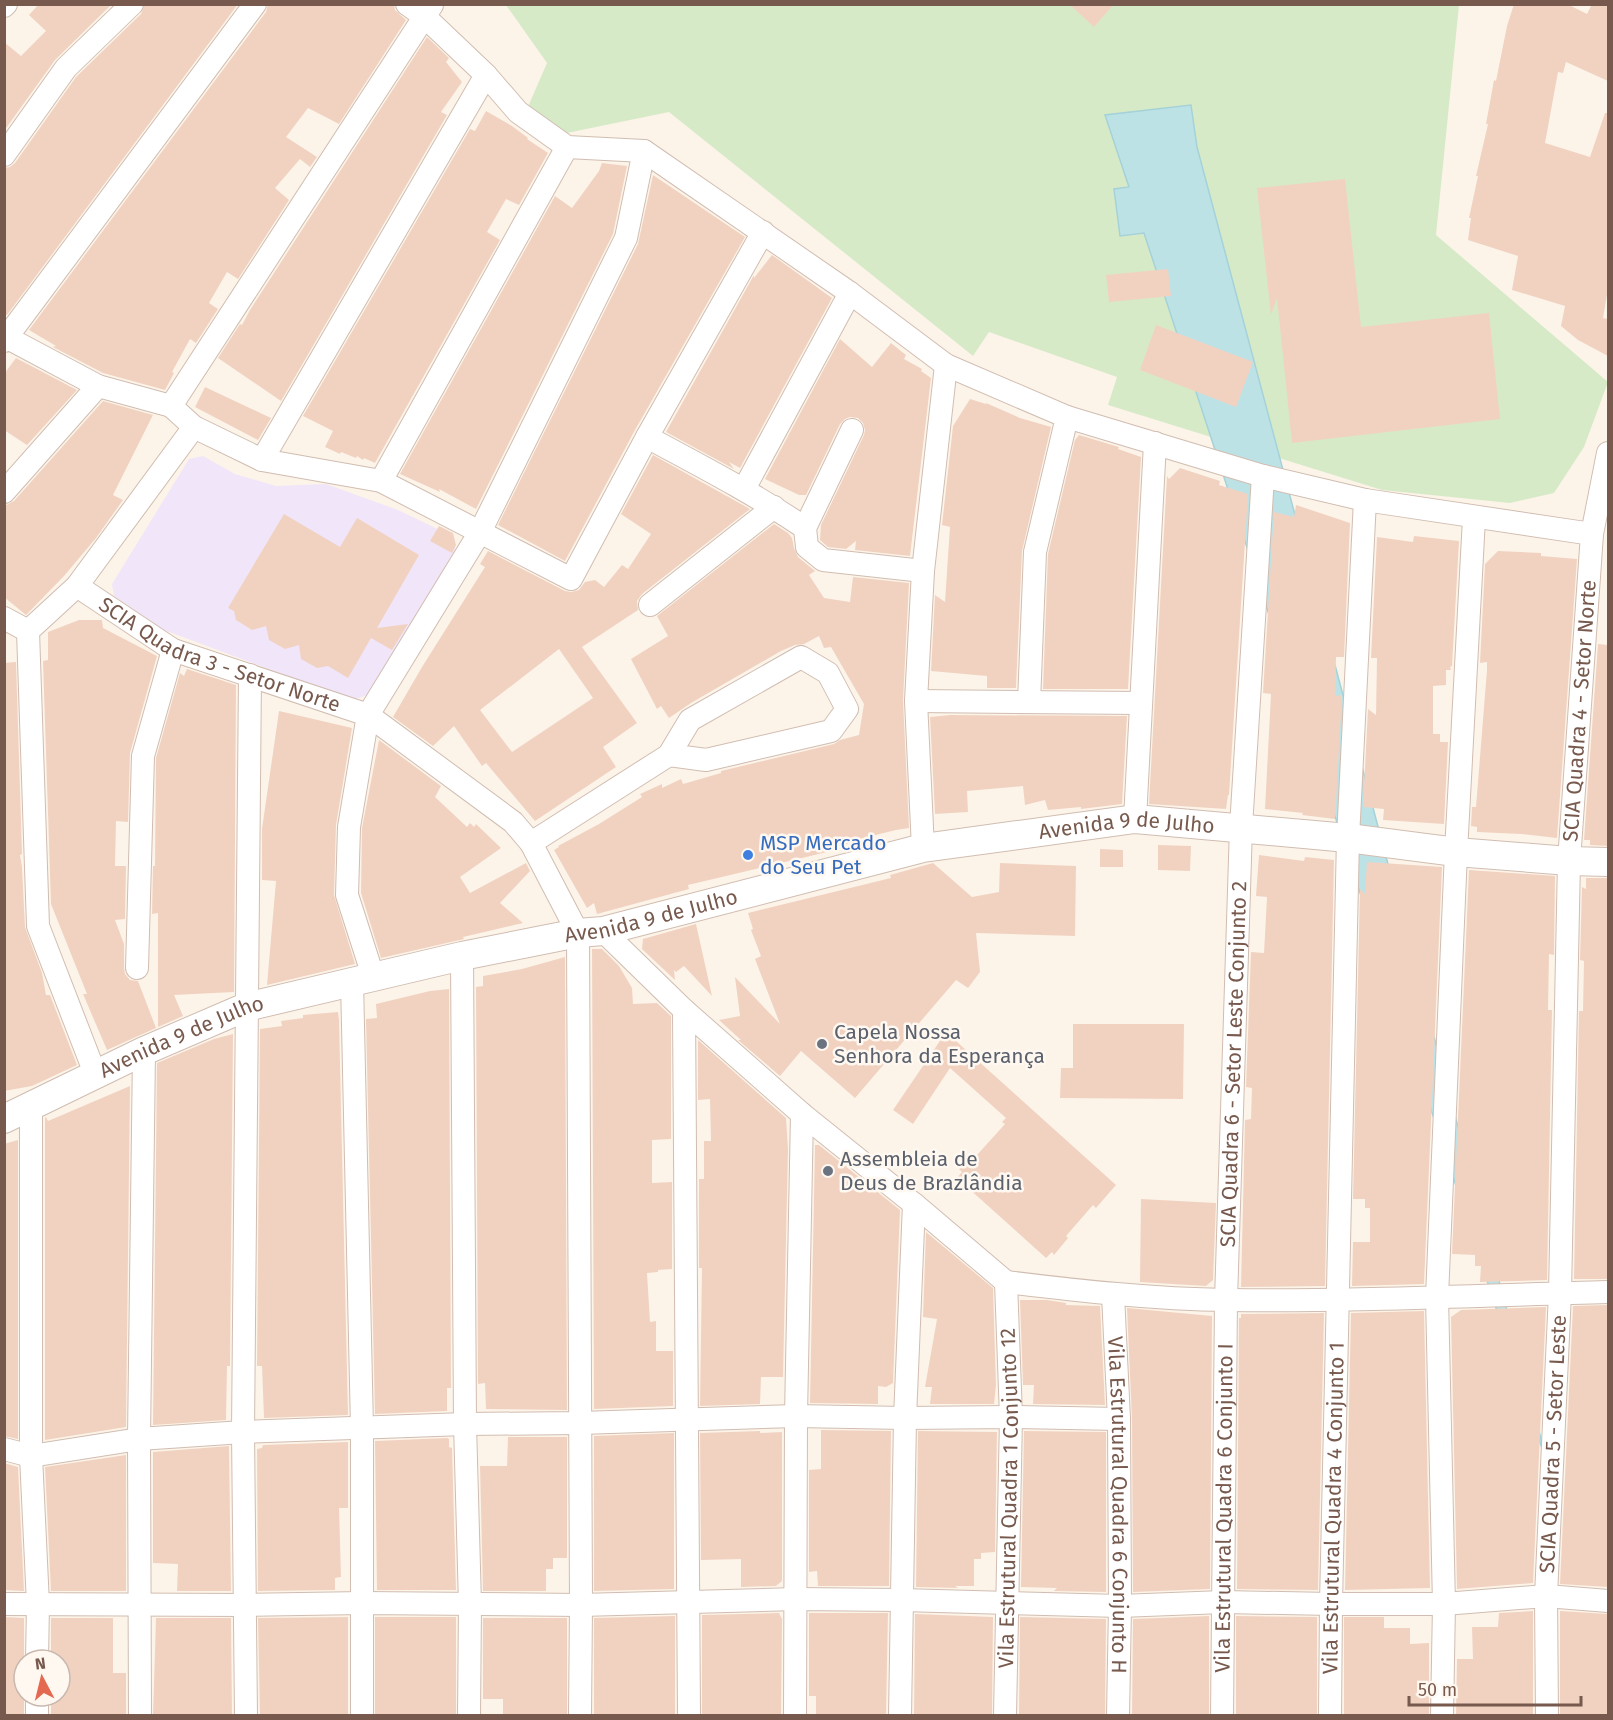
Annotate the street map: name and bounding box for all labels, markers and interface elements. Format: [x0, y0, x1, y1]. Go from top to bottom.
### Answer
street label: SCIA Quadra 4 - Setor Norte [1557, 579, 1602, 843]
street label: SCIA Quadra 3 - Setor Norte [94, 591, 344, 718]
street label: Avenida 9 de Julho [1037, 806, 1216, 845]
place label: MSP Mercado do Seu Pet [760, 830, 887, 880]
marker: MSP Mercado do Seu Pet [741, 848, 755, 862]
street label: SCIA Quadra 6 - Setor Leste Conjunto 2 [1215, 881, 1252, 1248]
street label: Avenida 9 de Julho [562, 884, 740, 948]
street label: Avenida 9 de Julho [95, 990, 266, 1084]
place label: Capela Nossa Senhora da Esperança [834, 1019, 1045, 1069]
marker: Capela Nossa Senhora da Esperança [815, 1037, 829, 1051]
place label: Assembleia de Deus de Brazlândia [840, 1146, 1023, 1196]
marker: Assembleia de Deus de Brazlândia [821, 1164, 835, 1178]
street label: SCIA Quadra 5 - Setor Leste [1534, 1314, 1572, 1574]
street label: Vila Estrutural Quadra 1 Conjunto 12 [993, 1327, 1024, 1669]
street label: Vila Estrutural Quadra 6 Conjunto H [1102, 1336, 1133, 1674]
street label: Vila Estrutural Quadra 4 Conjunto 1 [1317, 1342, 1350, 1674]
street label: Vila Estrutural Quadra 6 Conjunto I [1209, 1343, 1239, 1673]
north arrow [12, 1648, 72, 1708]
text: N [34, 1654, 47, 1674]
scale bar [1409, 1669, 1582, 1707]
text: 50 m [1418, 1679, 1457, 1701]

